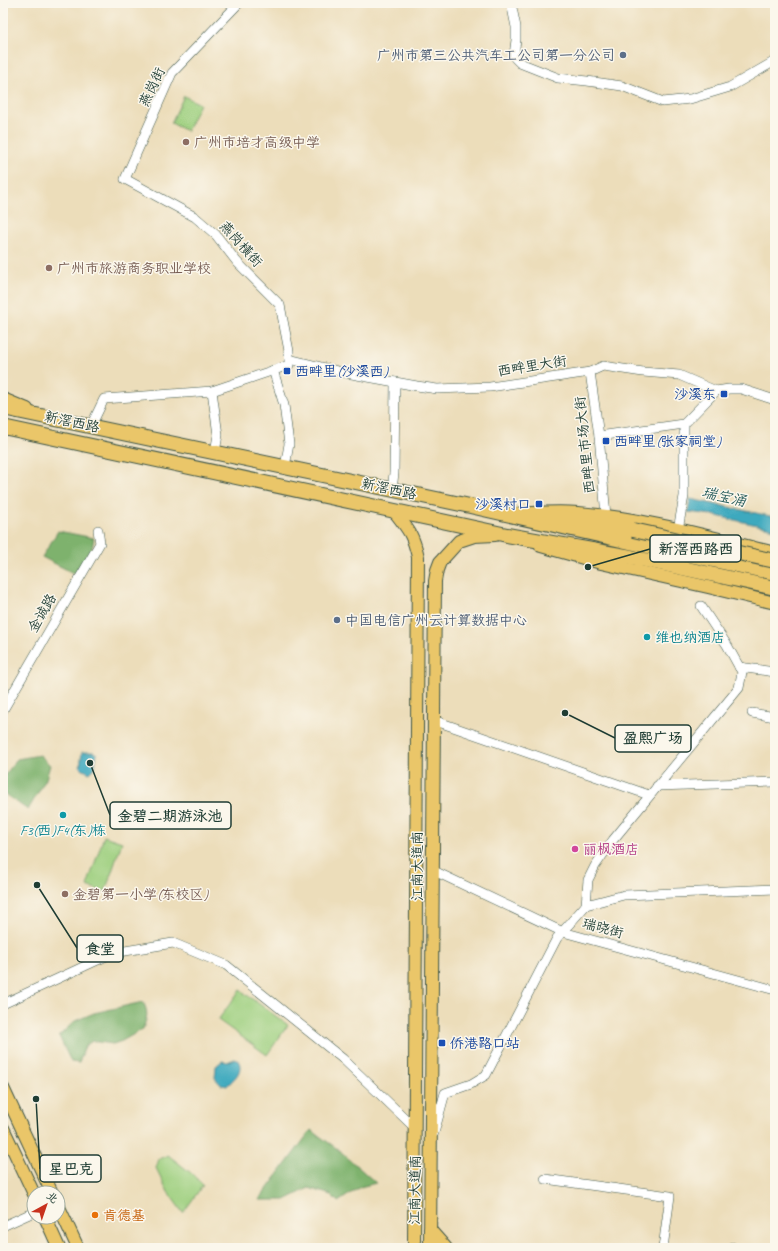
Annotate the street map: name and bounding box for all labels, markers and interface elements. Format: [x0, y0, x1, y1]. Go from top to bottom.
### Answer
place label: 广州市第三公共汽车工公司第一分公司 [377, 47, 615, 64]
marker: 广州市第三公共汽车工公司第一分公司 [618, 50, 628, 60]
street label: 燕岗街 [135, 64, 169, 110]
place label: 广州市培才高级中学 [194, 134, 320, 151]
marker: 广州市培才高级中学 [181, 137, 191, 147]
street label: 燕岗横街 [216, 218, 266, 270]
place label: 广州市旅游商务职业学校 [57, 260, 211, 277]
marker: 广州市旅游商务职业学校 [44, 263, 54, 273]
street label: 西畔里大街 [496, 352, 568, 380]
place label: 西畔里(沙溪西) [295, 363, 390, 380]
marker: 西畔里(沙溪西) [282, 366, 292, 376]
place label: 沙溪东 [674, 386, 716, 403]
marker: 沙溪东 [719, 389, 729, 399]
street label: 西畔里市场大街 [571, 395, 599, 495]
street label: 新滘西路 [43, 408, 101, 436]
place label: 西畔里(张家祠堂) [614, 433, 723, 450]
marker: 西畔里(张家祠堂) [601, 436, 611, 446]
street label: 新滘西路 [360, 475, 418, 503]
water label: 瑞宝涌 [700, 483, 749, 512]
place label: 沙溪村口 [475, 496, 531, 513]
marker: 沙溪村口 [534, 499, 544, 509]
callout: 新滘西路西 [650, 535, 741, 562]
text: 新滘西路西 [658, 540, 734, 559]
street label: 金诚路 [24, 591, 60, 635]
place label: 中国电信广州云计算数据中心 [345, 612, 527, 629]
marker: 中国电信广州云计算数据中心 [332, 615, 342, 625]
place label: 维也纳酒店 [655, 629, 725, 646]
marker: 维也纳酒店 [642, 632, 652, 642]
callout: 盈熙广场 [615, 725, 691, 752]
text: 盈熙广场 [623, 729, 683, 748]
callout: 金碧二期游泳池 [110, 802, 231, 829]
text: 金碧二期游泳池 [117, 807, 223, 826]
marker: F3(西)F4(东)栋 [58, 810, 68, 820]
place label: F3(西)F4(东)栋 [20, 822, 106, 839]
street label: 江南大道南 [409, 831, 426, 901]
place label: 丽枫酒店 [583, 841, 639, 858]
marker: 丽枫酒店 [570, 844, 580, 854]
place label: 金碧第一小学(东校区) [73, 886, 210, 903]
marker: 金碧第一小学(东校区) [60, 889, 70, 899]
street label: 瑞晓街 [580, 914, 625, 942]
callout: 食堂 [77, 935, 123, 962]
text: 食堂 [85, 940, 115, 959]
place label: 侨港路口站 [450, 1035, 520, 1052]
marker: 侨港路口站 [437, 1038, 447, 1048]
callout: 星巴克 [40, 1155, 101, 1182]
street label: 江南大道南 [406, 1155, 424, 1225]
text: 星巴克 [48, 1160, 94, 1179]
north arrow [26, 1185, 66, 1225]
text: 北 [44, 1188, 61, 1206]
place label: 肯德基 [103, 1207, 145, 1224]
marker: 肯德基 [90, 1210, 100, 1220]

